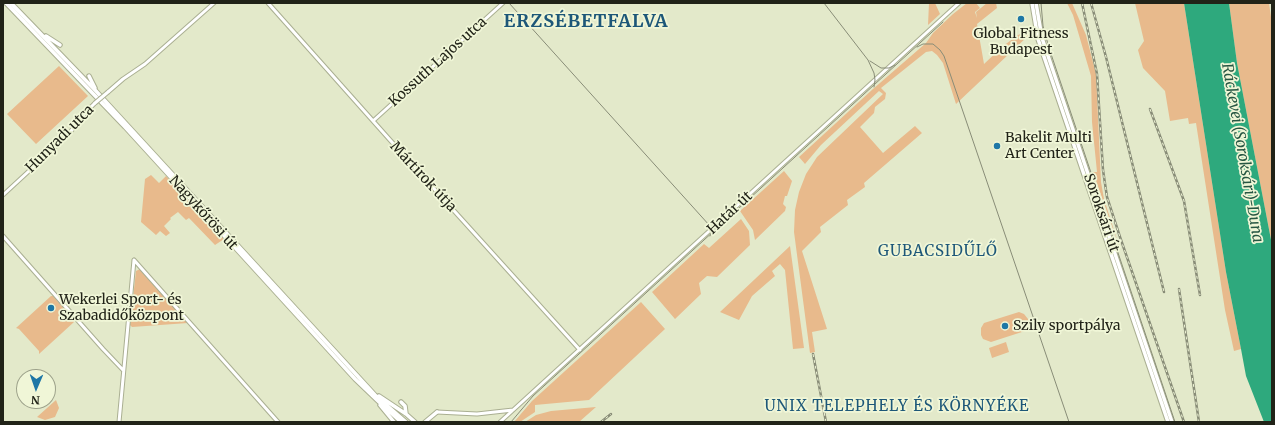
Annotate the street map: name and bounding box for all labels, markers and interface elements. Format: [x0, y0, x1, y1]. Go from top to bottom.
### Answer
district label: ERZSÉBETFALVA [503, 11, 669, 33]
street label: Kossuth Lajos utca [386, 14, 490, 110]
marker: Global Fitness Budapest [1016, 14, 1026, 24]
place label: Global Fitness Budapest [973, 26, 1069, 58]
water label: Ráckevei (Soroksári)-Duna [1217, 62, 1267, 244]
street label: Hunyadi utca [23, 102, 97, 176]
place label: Bakelit Multi Art Center [1005, 130, 1092, 162]
street label: Mártírok útja [386, 138, 460, 216]
marker: Bakelit Multi Art Center [992, 141, 1002, 151]
street label: Soroksári út [1080, 171, 1122, 255]
street label: Nagykőrösi út [165, 172, 241, 254]
street label: Határ út [704, 188, 756, 238]
district label: GUBACSIDŰLŐ [878, 243, 998, 261]
place label: Wekerlei Sport- és Szabadidőközpont [59, 292, 184, 324]
marker: Wekerlei Sport- és Szabadidőközpont [46, 303, 56, 313]
place label: Szily sportpálya [1013, 318, 1121, 334]
marker: Szily sportpálya [1000, 321, 1010, 331]
north arrow [16, 369, 56, 409]
text: N [31, 393, 40, 407]
district label: UNIX TELEPHELY ÉS KÖRNYÉKE [764, 398, 1030, 416]

